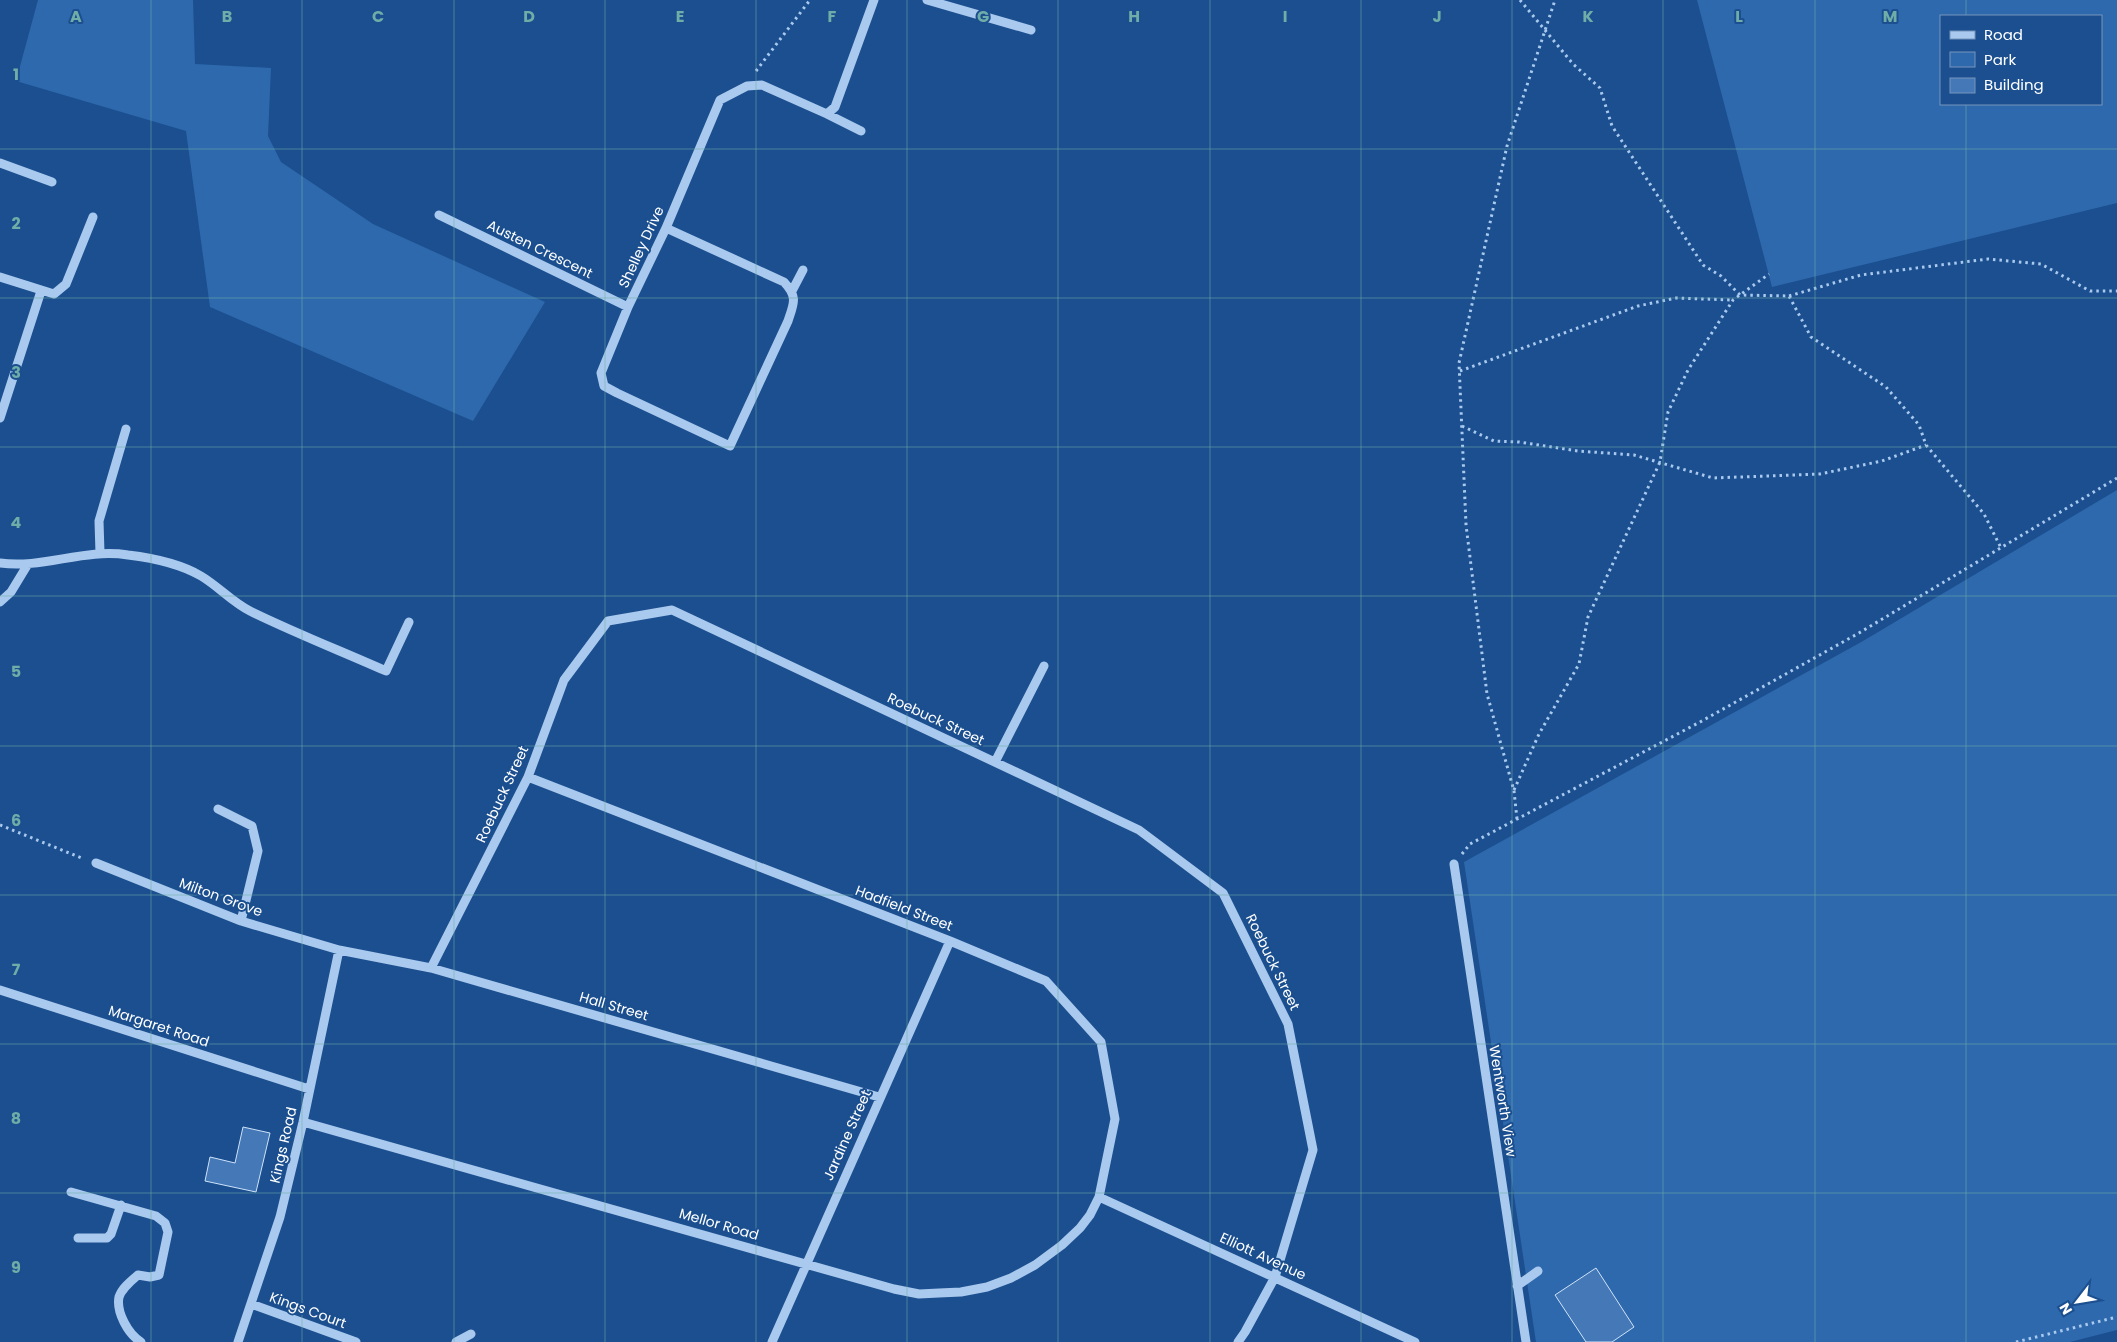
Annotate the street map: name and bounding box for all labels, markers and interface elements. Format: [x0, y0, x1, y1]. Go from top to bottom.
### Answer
text: A [70, 5, 82, 28]
text: B [222, 5, 232, 28]
text: C [372, 5, 384, 28]
text: D [523, 5, 535, 28]
text: E [676, 5, 684, 28]
text: F [828, 5, 837, 28]
text: G [977, 5, 989, 28]
text: H [1128, 5, 1140, 28]
text: I [1283, 5, 1287, 28]
text: J [1432, 5, 1442, 28]
text: K [1582, 5, 1594, 28]
text: L [1735, 5, 1743, 28]
text: M [1883, 5, 1897, 28]
legend [1940, 15, 2102, 105]
text: Road [1984, 24, 2023, 45]
text: Park [1984, 49, 2016, 70]
text: 1 [13, 63, 19, 86]
text: Building [1984, 74, 2044, 95]
street label: Shelley Drive [613, 203, 669, 291]
text: 2 [11, 212, 21, 235]
street label: Austen Crescent [484, 215, 596, 283]
text: 3 [11, 361, 21, 384]
text: 4 [11, 511, 22, 534]
text: 5 [11, 660, 21, 683]
street label: Roebuck Street [884, 688, 988, 750]
street label: Roebuck Street [471, 742, 533, 846]
text: 6 [11, 809, 21, 832]
street label: Milton Grove [177, 873, 266, 921]
street label: Hadfield Street [852, 880, 956, 936]
street label: Roebuck Street [1241, 910, 1305, 1014]
text: 7 [12, 958, 21, 981]
street label: Hall Street [577, 987, 651, 1025]
street label: Margaret Road [106, 1000, 212, 1052]
street label: Wentworth View [1484, 1044, 1522, 1159]
street label: Jardine Street [818, 1086, 876, 1184]
street label: Kings Road [265, 1105, 301, 1185]
text: 8 [11, 1107, 21, 1130]
street label: Mellor Road [677, 1203, 761, 1245]
street label: Elliott Avenue [1217, 1227, 1310, 1285]
text: 9 [11, 1256, 21, 1279]
north arrow [2052, 1277, 2102, 1327]
street label: Kings Court [267, 1287, 349, 1333]
text: N [2055, 1299, 2077, 1318]

